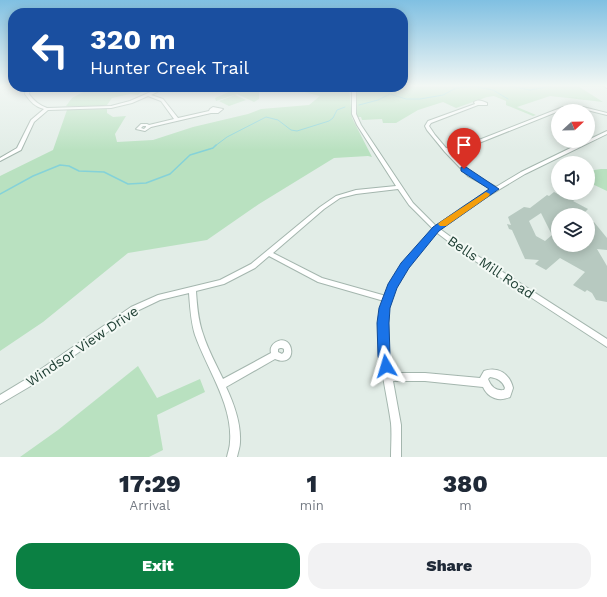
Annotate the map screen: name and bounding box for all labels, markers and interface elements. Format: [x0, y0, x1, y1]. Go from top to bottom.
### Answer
text: 320 m [90, 23, 176, 56]
icon: left [24, 24, 76, 76]
text: Hunter Creek Trail [90, 57, 249, 78]
north arrow [551, 104, 595, 148]
map controls [551, 104, 595, 252]
pin [447, 128, 481, 169]
icon: arrive [453, 134, 475, 156]
button: sound [551, 156, 595, 200]
button: layers [551, 208, 595, 252]
street label: Bells Mill Road [445, 232, 537, 302]
street label: Windsor View Drive [23, 303, 141, 389]
position arrow [365, 345, 407, 387]
text: 17:29 [119, 470, 181, 498]
text: 1 [306, 470, 317, 498]
text: 380 [443, 470, 488, 498]
text: Arrival [130, 498, 170, 513]
text: min [300, 498, 324, 513]
text: m [459, 498, 472, 513]
button: Exit [16, 543, 300, 589]
button: Share [308, 543, 591, 589]

